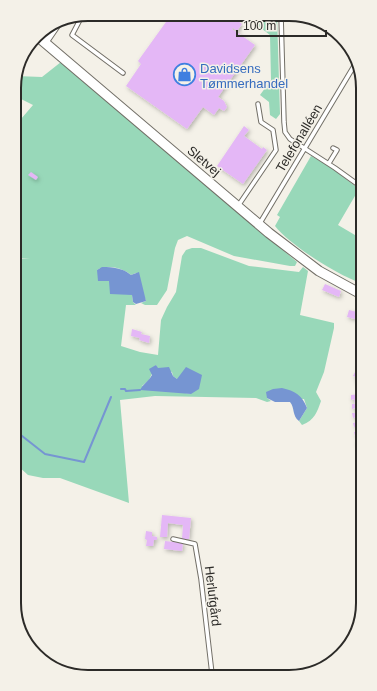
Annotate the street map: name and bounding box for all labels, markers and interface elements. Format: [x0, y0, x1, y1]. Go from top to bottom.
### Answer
scale bar [237, 12, 326, 38]
text: 100 m [243, 19, 276, 33]
place label: Davidsens Tømmerhandel [200, 61, 288, 91]
shop icon: Davidsens Tømmerhandel [171, 62, 197, 88]
street label: Telefonalléen [273, 101, 325, 175]
street label: Sletvej [184, 143, 224, 179]
street label: Herlufgård [202, 565, 224, 627]

